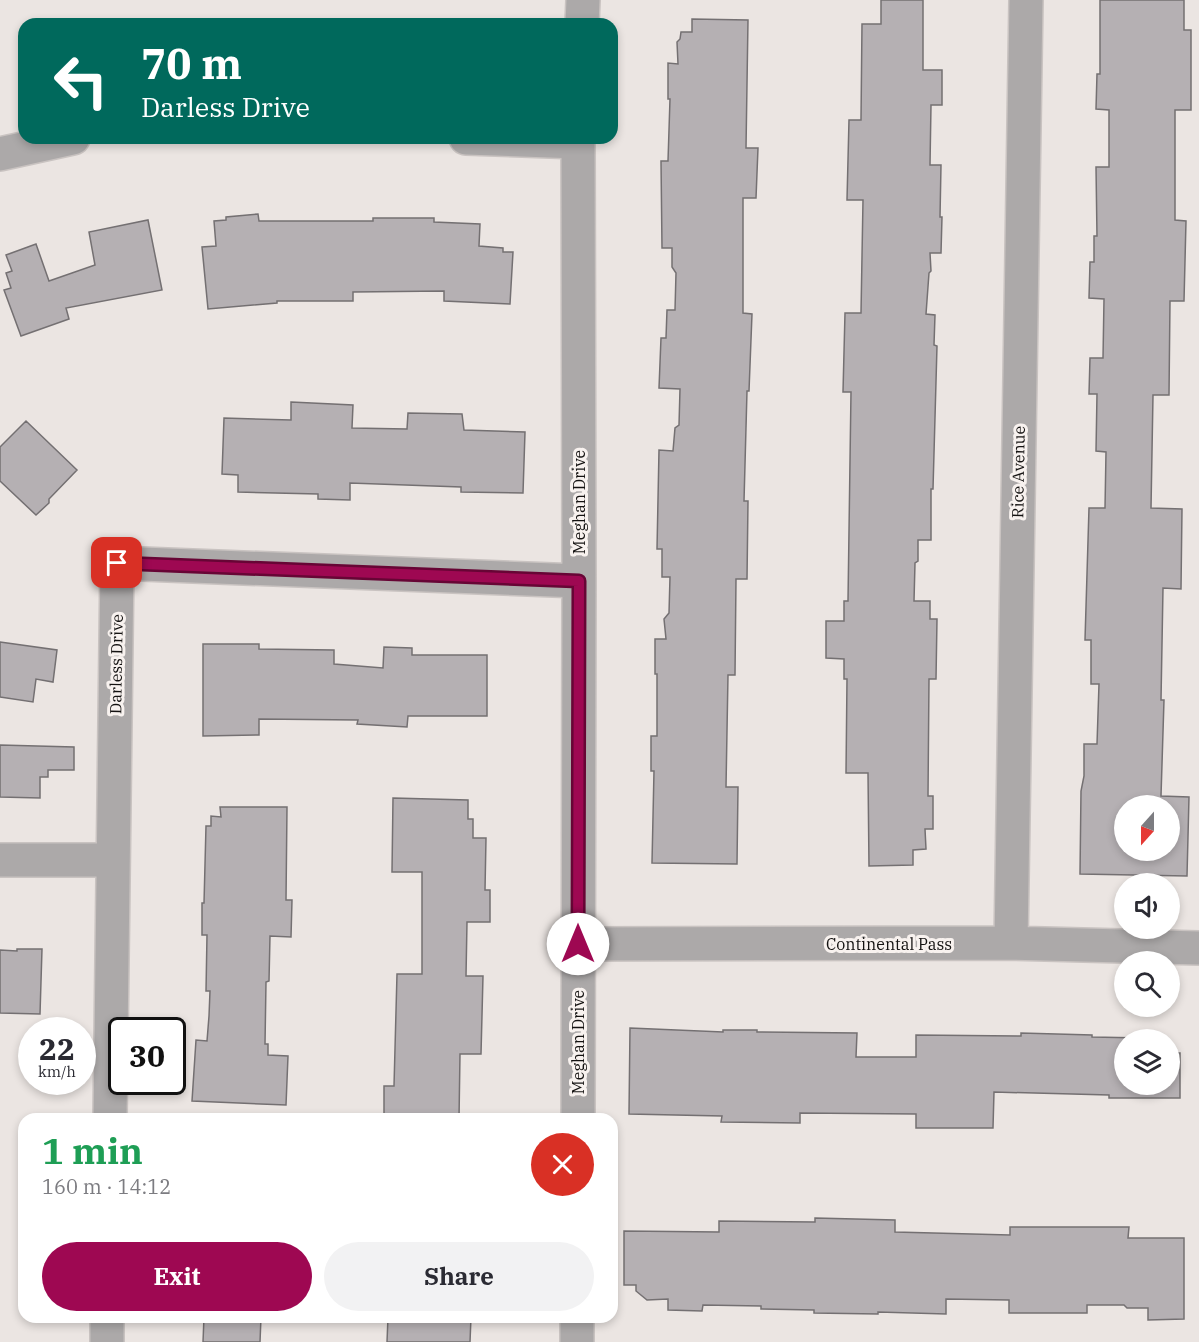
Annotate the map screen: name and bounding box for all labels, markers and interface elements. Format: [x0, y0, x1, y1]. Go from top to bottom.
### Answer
text: 70 m [141, 36, 242, 91]
icon: left [42, 42, 120, 120]
text: Darless Drive [141, 89, 310, 124]
street label: Rice Avenue [1007, 426, 1029, 518]
street label: Meghan Drive [569, 450, 589, 554]
pin [91, 537, 142, 588]
icon: arrive [100, 546, 133, 579]
street label: Darless Drive [105, 614, 127, 714]
north arrow [1114, 795, 1180, 861]
map controls [1114, 795, 1180, 1095]
button: sound [1114, 873, 1180, 939]
position arrow [546, 912, 610, 976]
street label: Continental Pass [826, 934, 952, 954]
button: search [1114, 951, 1180, 1017]
street label: Meghan Drive [568, 990, 588, 1094]
speed limit sign: 30 [108, 1017, 186, 1095]
text: 22 [39, 1029, 75, 1068]
button: layers [1114, 1029, 1180, 1095]
text: km/h [38, 1062, 76, 1081]
text: 1 min [42, 1127, 143, 1174]
button: close [531, 1133, 594, 1196]
text: 160 m · 14:12 [42, 1173, 171, 1200]
button: Exit [42, 1242, 312, 1311]
button: Share [324, 1242, 594, 1311]

